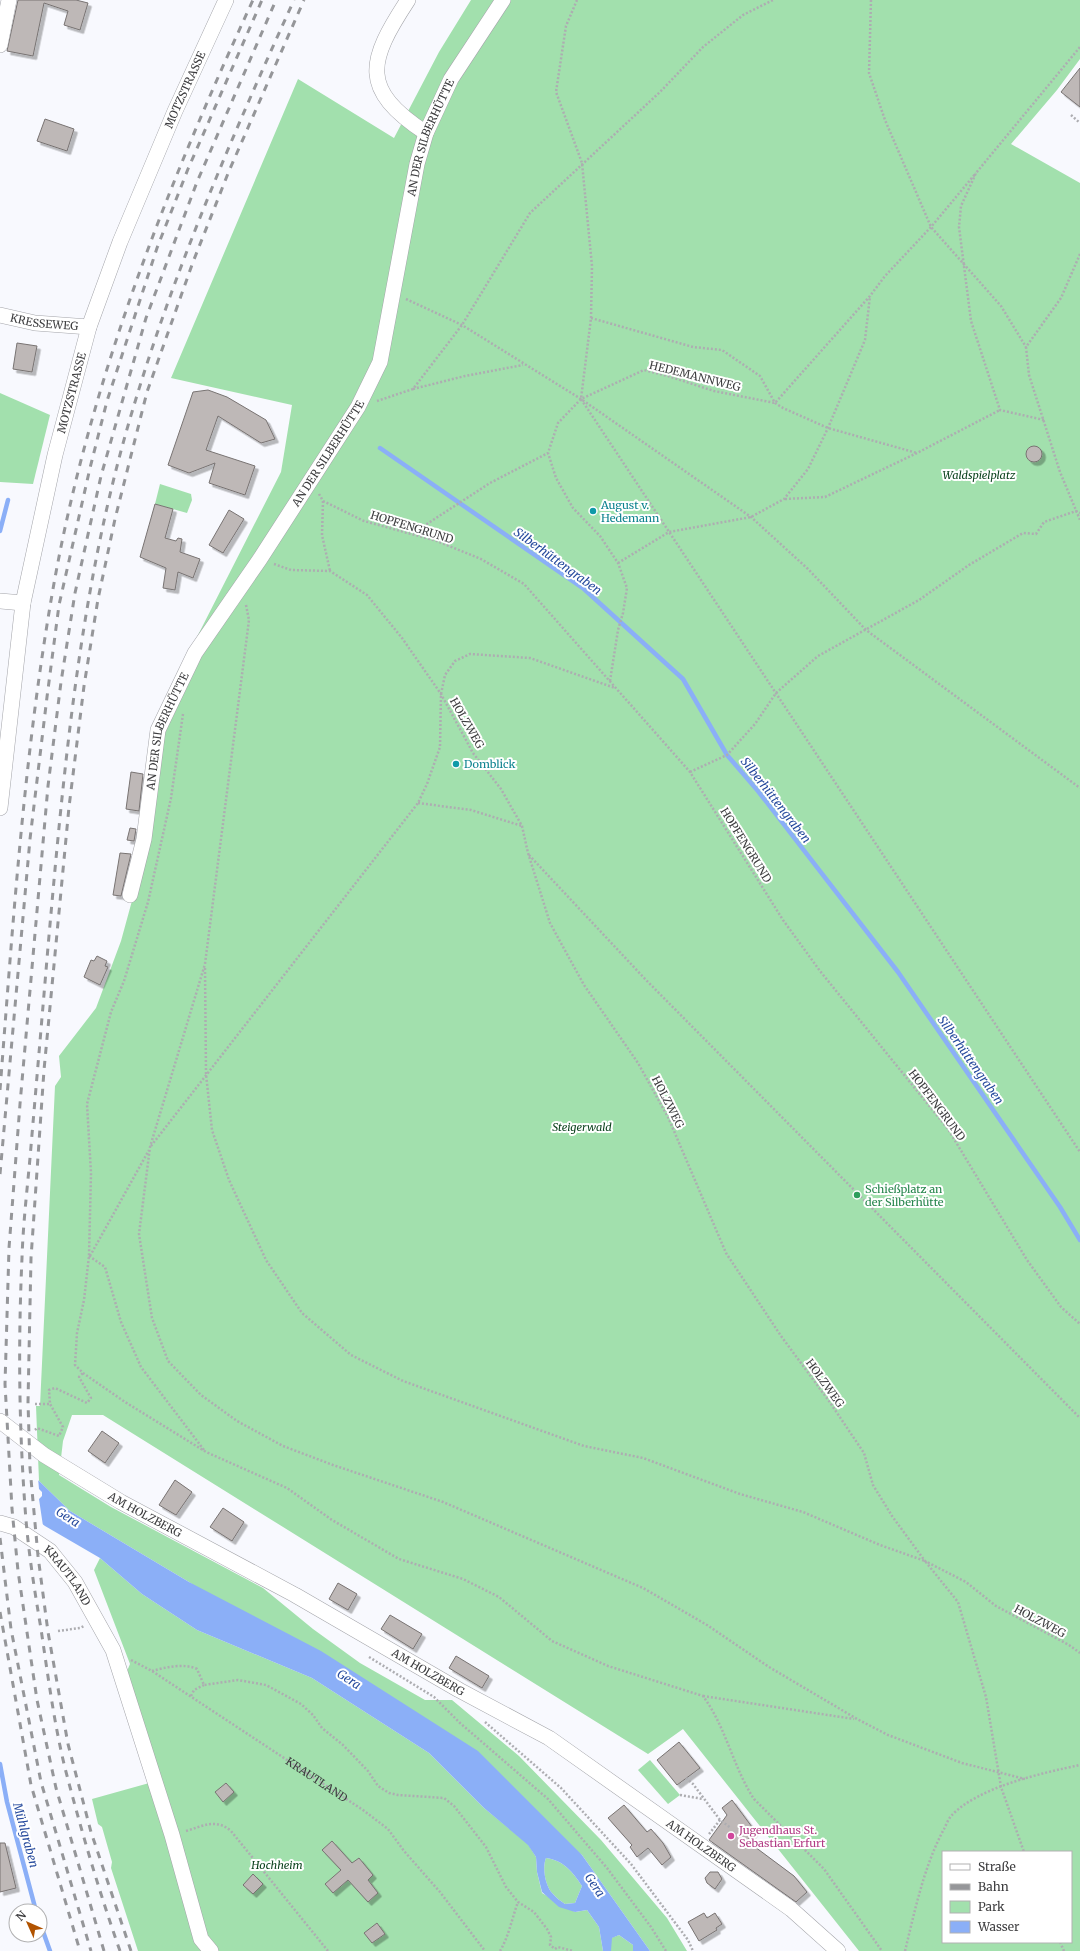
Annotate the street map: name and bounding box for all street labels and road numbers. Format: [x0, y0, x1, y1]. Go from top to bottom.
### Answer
street label: MOTZSTRASSE [161, 49, 208, 131]
street label: AN DER SILBERHÜTTE [404, 77, 457, 198]
street label: KRESSEWEG [9, 311, 79, 333]
street label: MOTZSTRASSE [54, 351, 89, 435]
street label: HEDEMANNWEG [648, 358, 742, 394]
street label: AN DER SILBERHÜTTE [288, 398, 367, 510]
street label: HOPFENGRUND [369, 508, 455, 546]
street label: AN DER SILBERHÜTTE [143, 670, 192, 792]
street label: HOLZWEG [447, 695, 487, 751]
street label: HOPFENGRUND [717, 805, 775, 885]
street label: HOPFENGRUND [906, 1067, 968, 1143]
street label: HOLZWEG [649, 1074, 687, 1130]
street label: HOLZWEG [803, 1356, 847, 1410]
street label: AM HOLZBERG [105, 1488, 184, 1540]
street label: KRAUTLAND [42, 1542, 94, 1608]
street label: HOLZWEG [1012, 1602, 1068, 1640]
street label: AM HOLZBERG [388, 1645, 467, 1699]
street label: KRAUTLAND [283, 1754, 350, 1805]
street label: AM HOLZBERG [663, 1816, 739, 1875]

